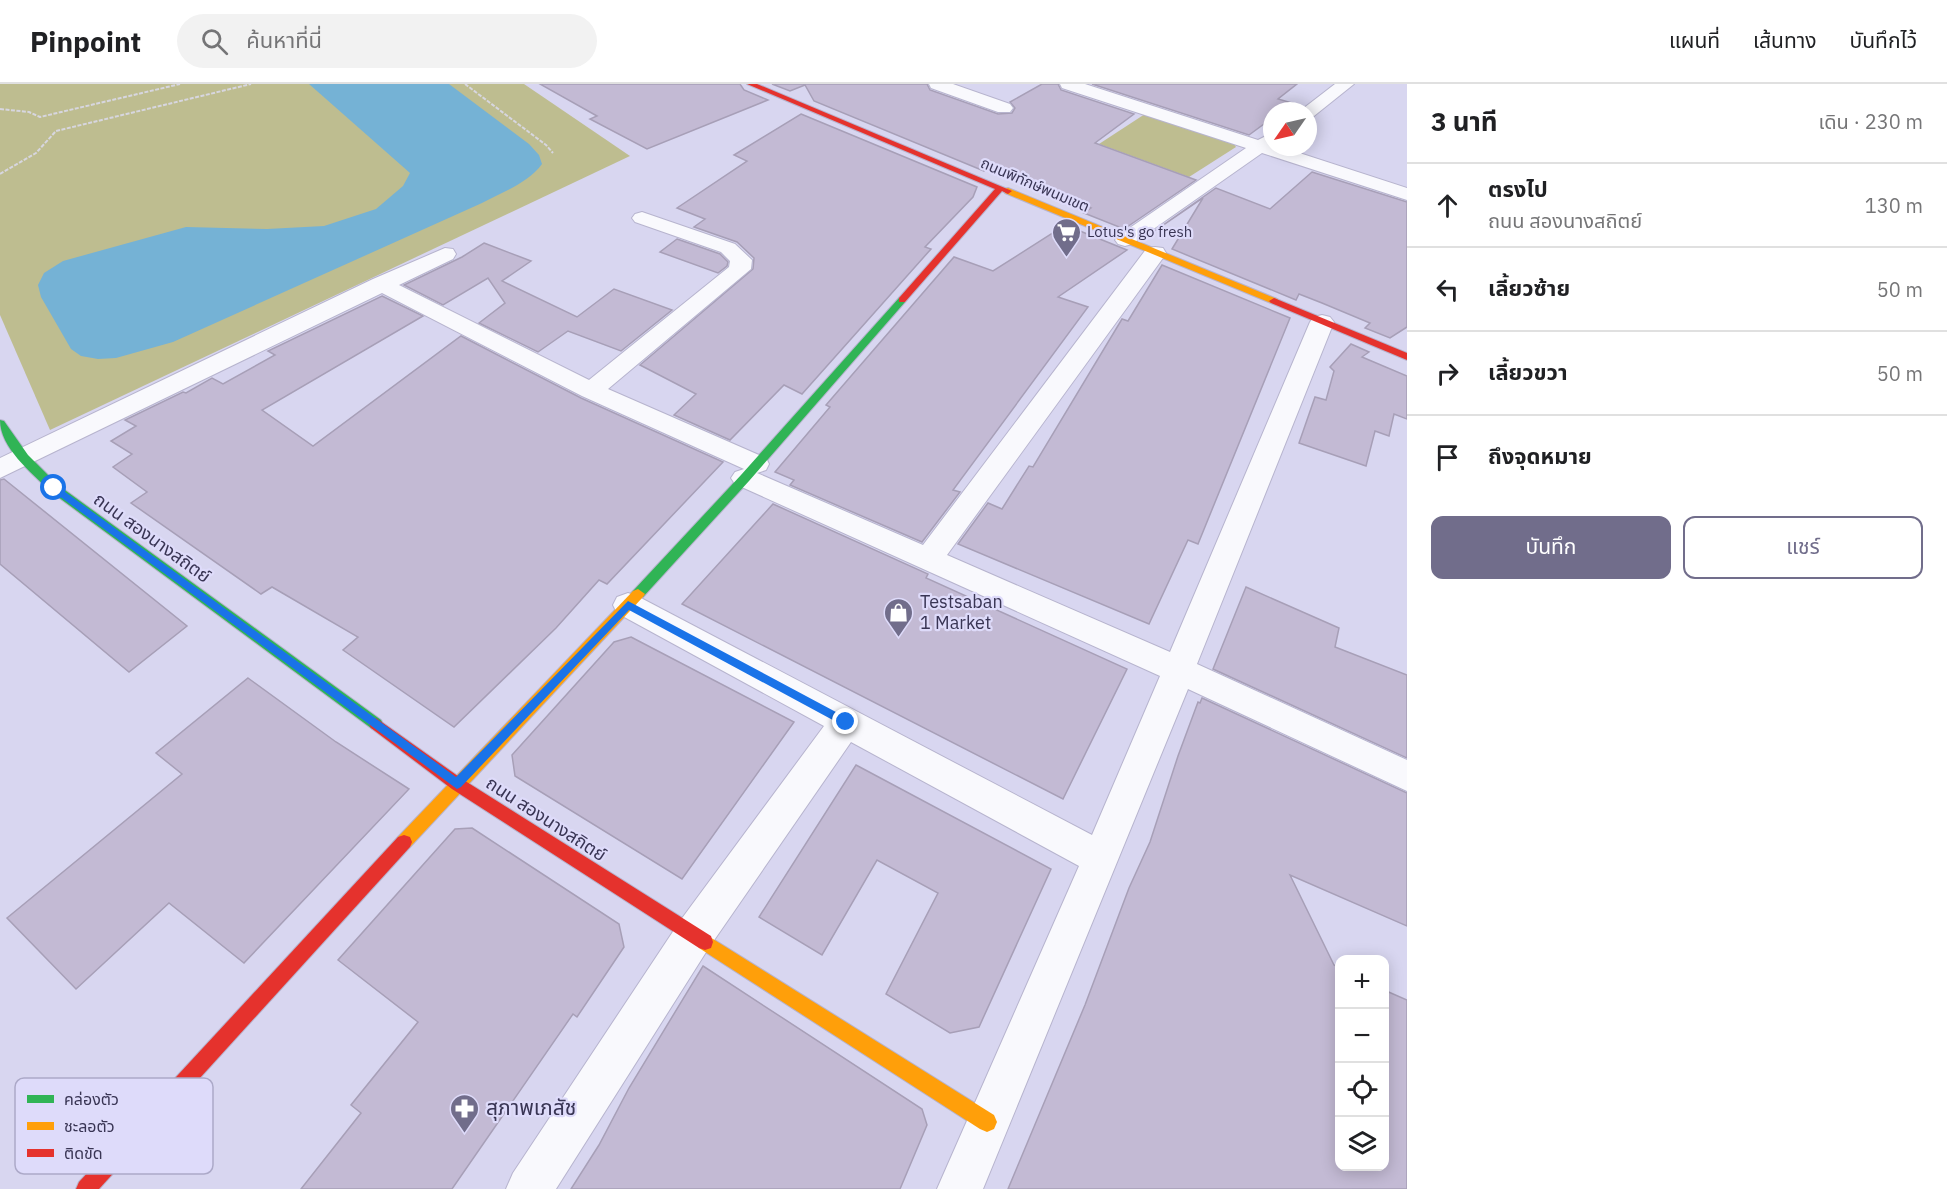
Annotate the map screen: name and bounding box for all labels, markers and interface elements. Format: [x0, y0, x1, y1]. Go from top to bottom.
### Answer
search box [177, 14, 597, 68]
text: Pinpoint [30, 23, 141, 60]
icon: search [198, 25, 231, 58]
text: ค้นหาที่นี่ [246, 25, 322, 54]
text: แผนที่ [1669, 26, 1720, 54]
text: เส้นทาง [1753, 26, 1817, 54]
text: บันทึกไว้ [1850, 26, 1917, 54]
north arrow [1263, 102, 1317, 156]
text: 3 นาที [1431, 104, 1498, 138]
text: เดิน · 230 m [1819, 108, 1923, 135]
street label: ถนนพิทักษ์พนมเขต [978, 153, 1092, 216]
text: ตรงไป [1488, 174, 1548, 203]
icon: ahead [1431, 189, 1464, 222]
text: 130 m [1865, 192, 1923, 219]
text: ถนน สองนางสถิตย์ [1488, 207, 1642, 234]
supermarket icon: Lotus's go fresh [1050, 216, 1082, 258]
place label: Lotus's go fresh [1087, 222, 1192, 241]
icon: left [1431, 273, 1464, 306]
text: เลี้ยวซ้าย [1488, 273, 1570, 302]
text: 50 m [1877, 276, 1923, 303]
icon: right [1431, 357, 1464, 390]
text: เลี้ยวขวา [1488, 357, 1568, 386]
text: 50 m [1877, 360, 1923, 387]
icon: arrive [1431, 441, 1464, 474]
text: ถึงจุดหมาย [1488, 441, 1592, 470]
route start [40, 474, 66, 500]
street label: ถนน สองนางสถิตย์ [89, 488, 215, 588]
button: บันทึก [1431, 516, 1671, 579]
button: แชร์ [1683, 516, 1923, 579]
place label: Testsaban 1 Market [920, 590, 1003, 634]
shop icon: Testsaban 1 Market [883, 596, 915, 638]
route end [832, 708, 858, 734]
street label: ถนน สองนางสถิตย์ [482, 771, 611, 866]
map controls [1335, 955, 1389, 1171]
button: + [1335, 955, 1389, 1009]
button: − [1335, 1009, 1389, 1063]
button: locate [1335, 1063, 1389, 1117]
legend [15, 1078, 213, 1174]
text: คล่องตัว [64, 1089, 119, 1109]
pharmacy icon: สุภาพเภสัช [449, 1092, 481, 1134]
place label: สุภาพเภสัช [486, 1093, 576, 1121]
text: ชะลอตัว [64, 1116, 115, 1136]
button: layers [1335, 1117, 1389, 1171]
text: ติดขัด [64, 1143, 103, 1163]

